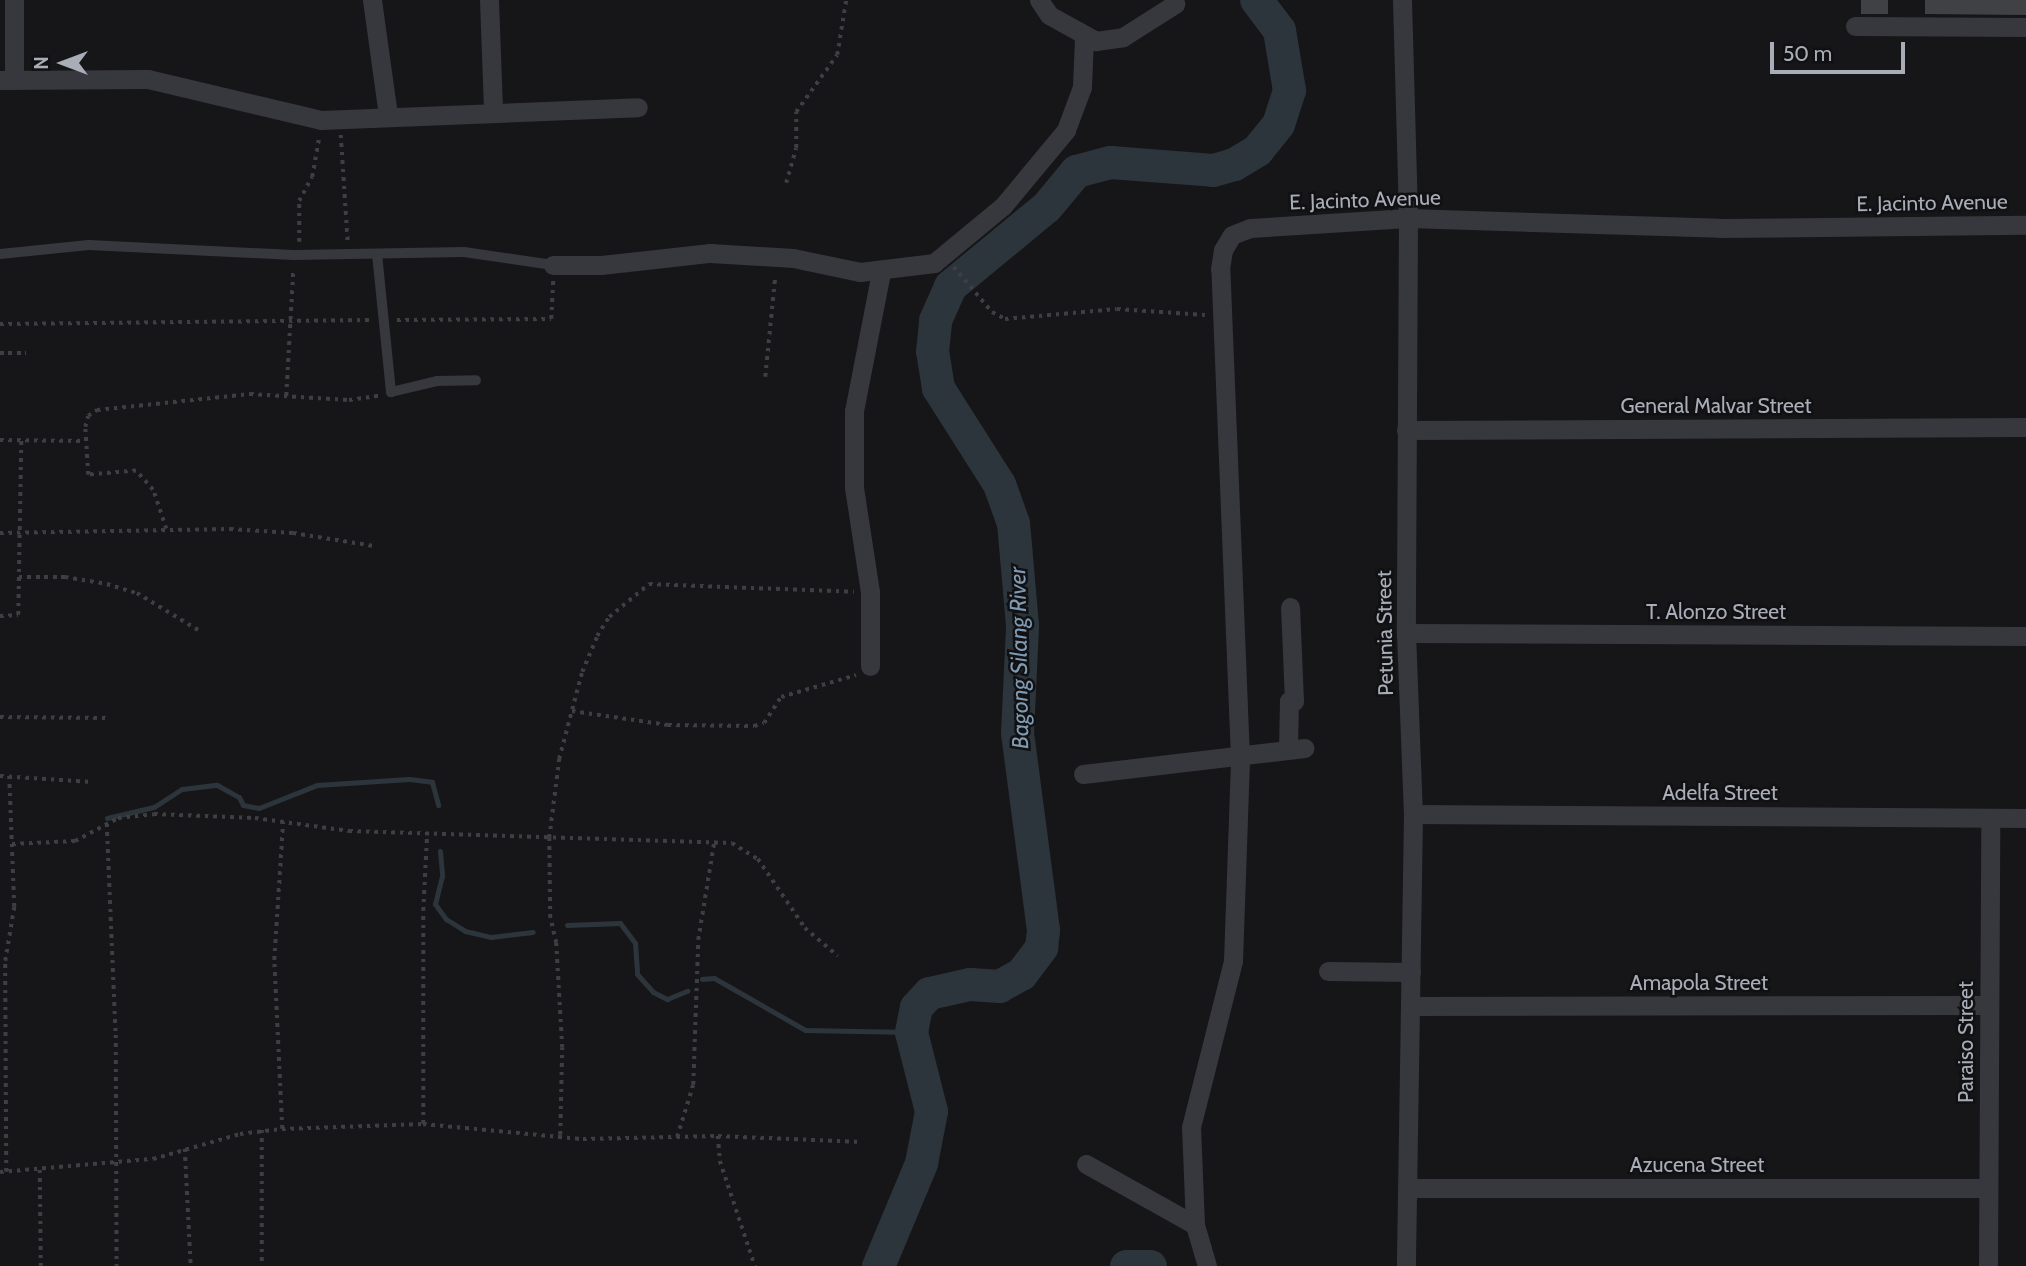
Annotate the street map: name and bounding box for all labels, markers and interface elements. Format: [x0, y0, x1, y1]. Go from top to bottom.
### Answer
north arrow [28, 28, 98, 98]
scale bar [1774, 28, 1909, 72]
text: 50 m [1783, 41, 1832, 66]
text: N [30, 56, 53, 70]
street label: E. Jacinto Avenue [1289, 185, 1441, 215]
street label: E. Jacinto Avenue [1856, 189, 2008, 217]
street label: General Malvar Street [1621, 393, 1811, 419]
water label: Bagong Silang River [1004, 567, 1034, 749]
street label: Petunia Street [1371, 570, 1399, 696]
street label: T. Alonzo Street [1646, 599, 1786, 625]
street label: Adelfa Street [1662, 780, 1778, 806]
street label: Amapola Street [1630, 970, 1768, 996]
street label: Paraiso Street [1953, 981, 1979, 1103]
street label: Azucena Street [1630, 1152, 1764, 1178]

